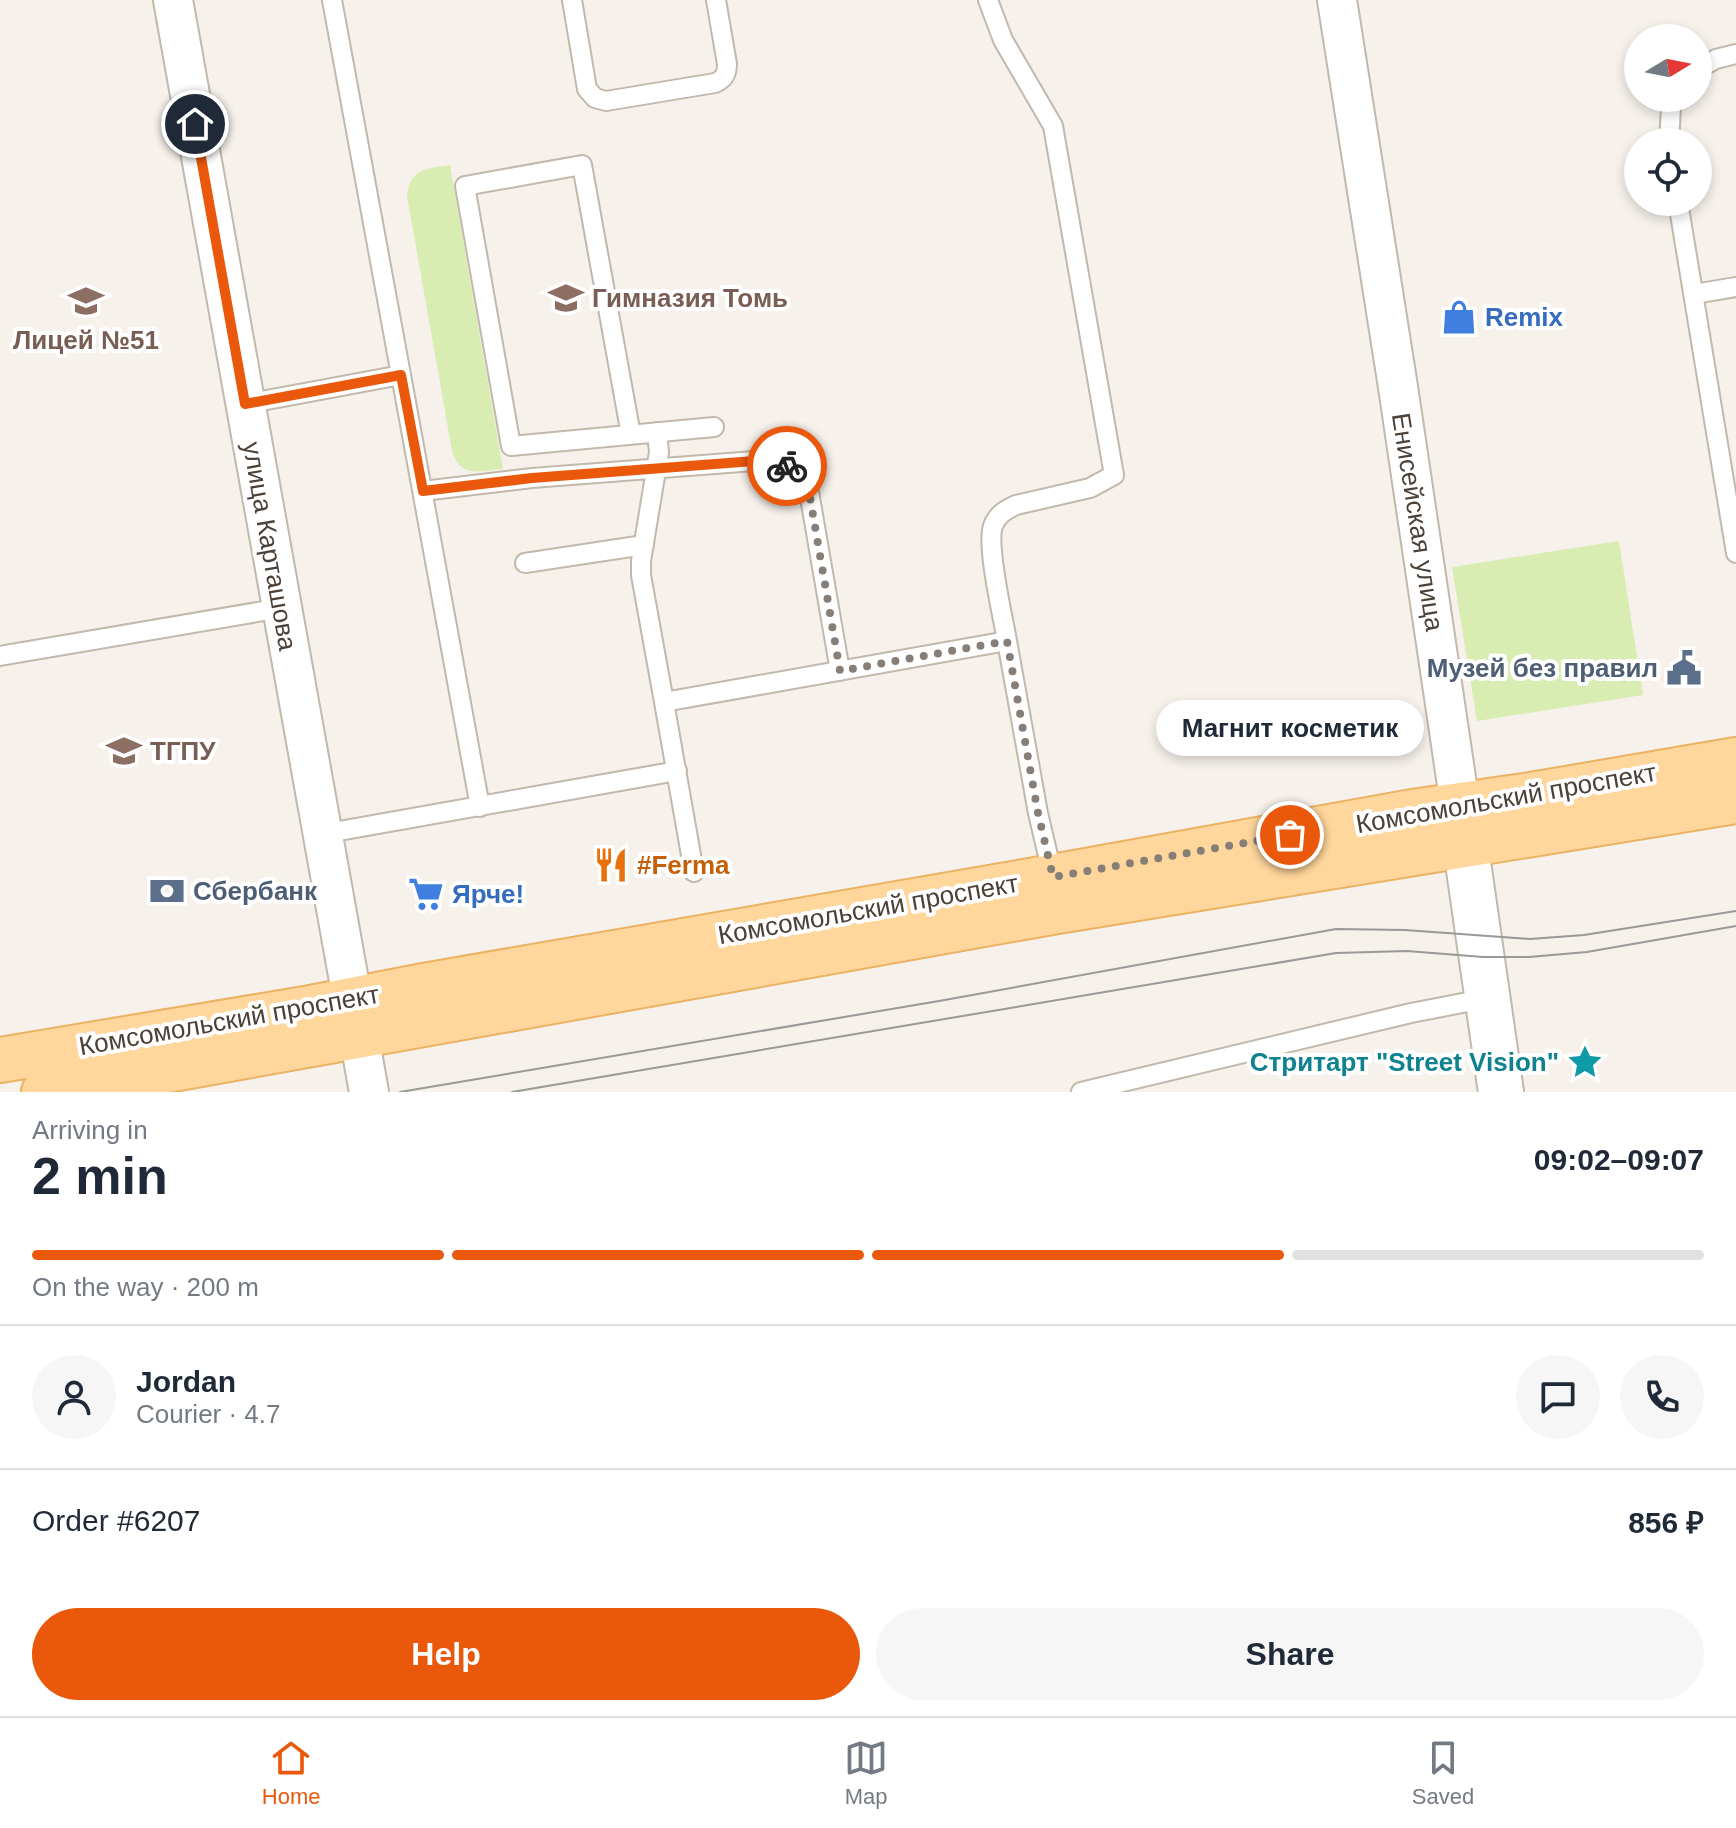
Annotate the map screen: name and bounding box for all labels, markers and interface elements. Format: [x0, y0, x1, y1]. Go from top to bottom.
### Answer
north arrow [1624, 24, 1712, 112]
map controls [1624, 24, 1712, 216]
pin [161, 90, 229, 158]
icon: home [173, 102, 217, 146]
button: locate [1624, 128, 1712, 216]
school or university icon: Гимназия Томь [547, 279, 585, 317]
school or university icon: Лицей №51 [67, 282, 105, 320]
place label: Гимназия Томь [592, 283, 788, 313]
shop icon: Remix [1440, 298, 1478, 336]
place label: Remix [1485, 302, 1564, 332]
place label: Лицей №51 [13, 325, 159, 355]
street label: Енисейская улица [1386, 411, 1450, 634]
courier [747, 426, 827, 506]
street label: улица Карташова [237, 439, 303, 653]
icon: bike [765, 444, 809, 488]
public building icon: Музей без правил [1665, 649, 1703, 687]
place label: Музей без правил [1427, 653, 1658, 683]
callout: Магнит косметик [1156, 699, 1424, 755]
text: Магнит косметик [1182, 713, 1398, 743]
school or university icon: ТГПУ [105, 732, 143, 770]
place label: ТГПУ [150, 736, 216, 766]
street label: Комсомольский проспект [1353, 757, 1659, 839]
pin [1256, 801, 1324, 869]
icon: bag [1268, 813, 1312, 857]
restaurant icon: #Ferma [592, 846, 630, 884]
place label: #Ferma [637, 850, 730, 880]
street label: Комсомольский проспект [715, 868, 1021, 950]
bank icon: Сбербанк [148, 872, 186, 910]
supermarket icon: Ярче! [407, 875, 445, 913]
place label: Сбербанк [193, 876, 318, 906]
place label: Ярче! [452, 879, 524, 909]
street label: Комсомольский проспект [76, 979, 382, 1061]
place icon: Стритарт "Street Vision" [1566, 1043, 1604, 1081]
place label: Стритарт "Street Vision" [1250, 1047, 1559, 1077]
text: Arriving in [32, 1115, 148, 1145]
text: 09:02–09:07 [1534, 1143, 1704, 1176]
text: 2 min [32, 1147, 168, 1205]
text: On the way · 200 m [32, 1272, 259, 1302]
button: person [32, 1355, 116, 1439]
button: chat [1516, 1355, 1600, 1439]
button: phone [1620, 1355, 1704, 1439]
text: Jordan [136, 1365, 236, 1398]
text: Courier · 4.7 [136, 1399, 281, 1429]
text: Order #6207 [32, 1504, 200, 1537]
text: 856 ₽ [1628, 1506, 1704, 1539]
button: Help [32, 1608, 860, 1700]
button: Share [876, 1608, 1704, 1700]
tab: Home [262, 1736, 321, 1810]
tab: Map [844, 1736, 888, 1810]
tab: Saved [1412, 1736, 1474, 1810]

